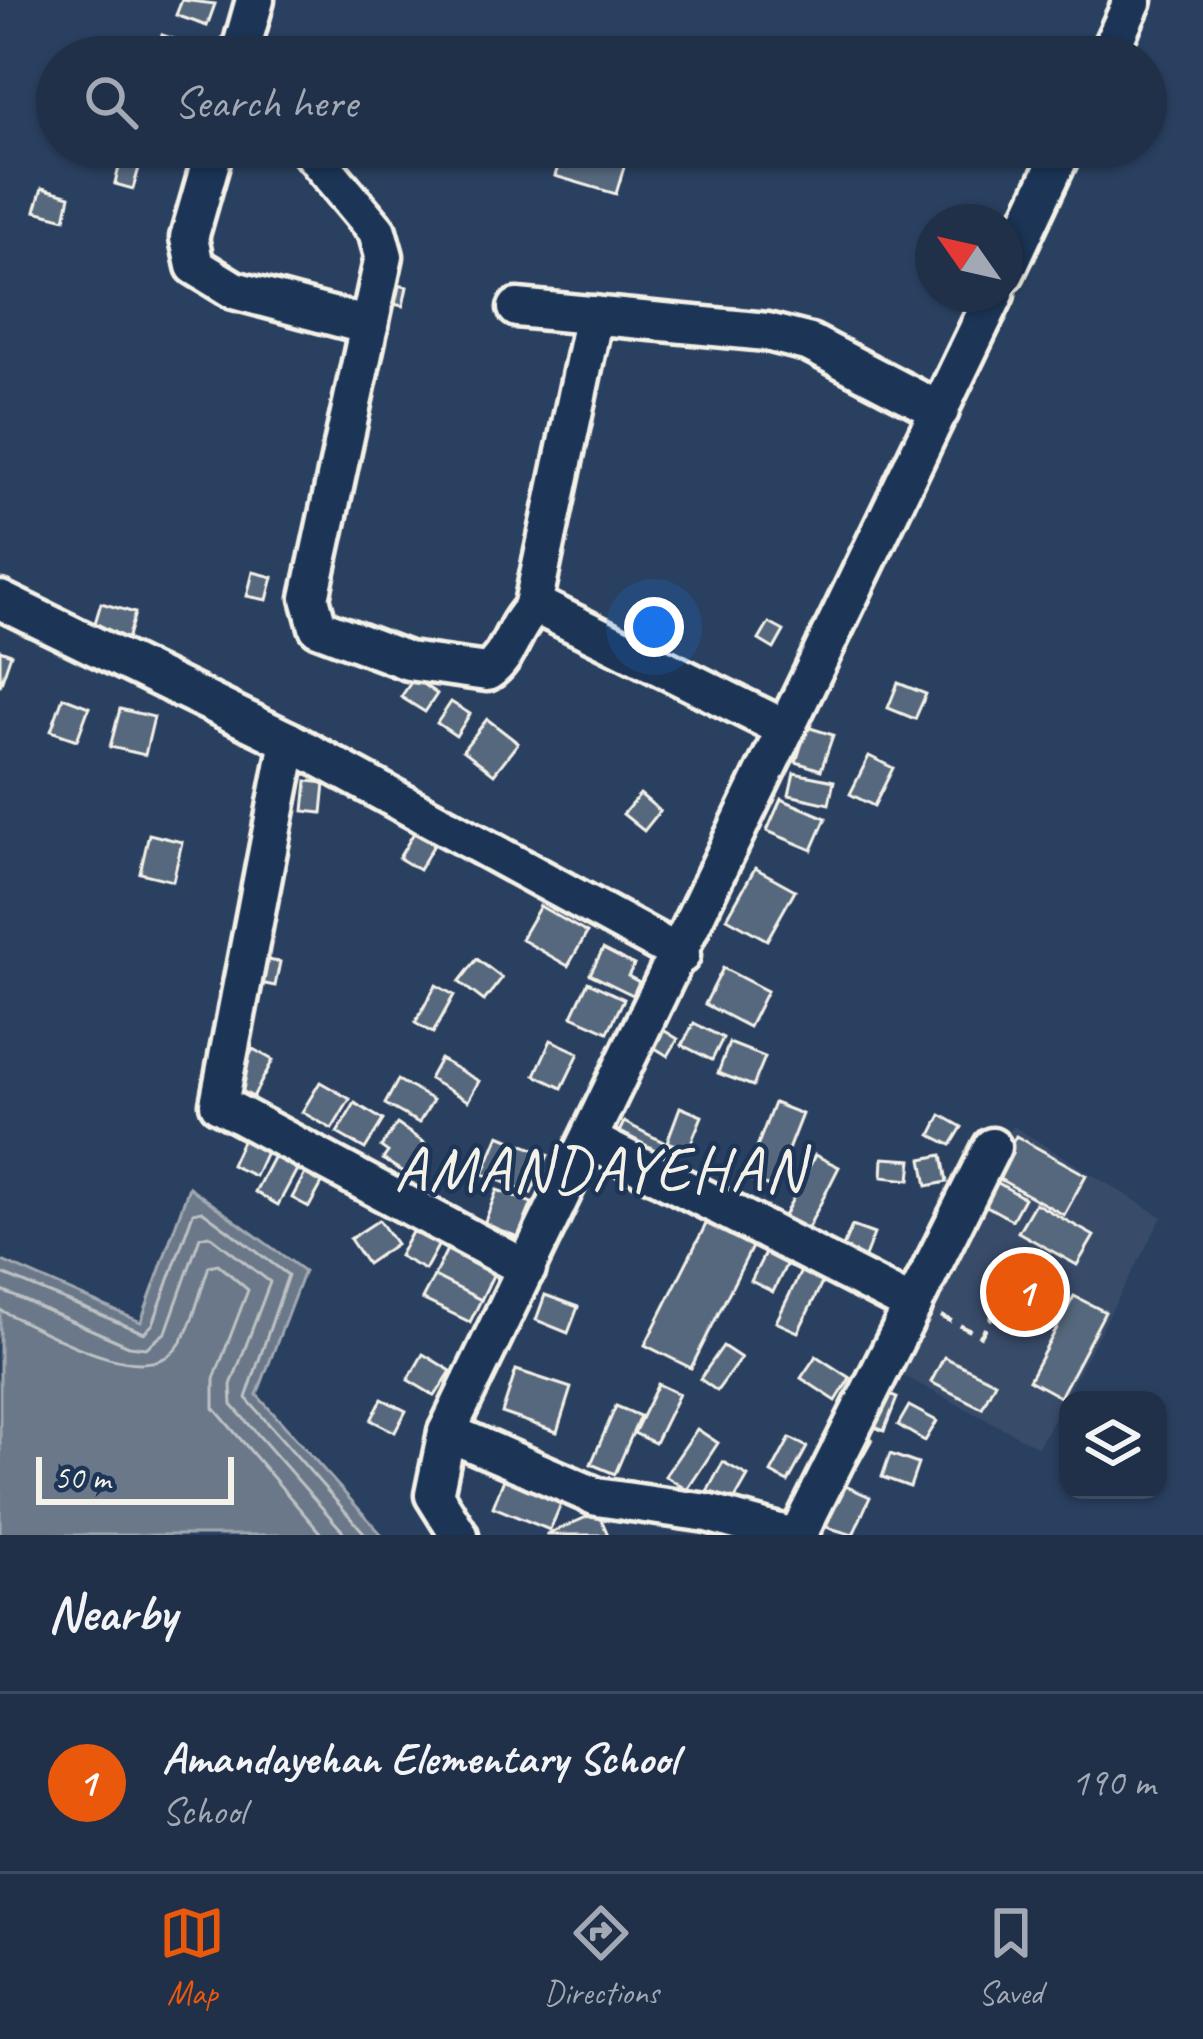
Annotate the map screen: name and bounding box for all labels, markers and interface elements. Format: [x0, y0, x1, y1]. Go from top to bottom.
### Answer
search box [36, 36, 1167, 168]
icon: search [78, 69, 144, 135]
text: Search here [174, 74, 357, 131]
north arrow [915, 204, 1023, 312]
your location [624, 597, 684, 657]
district label: AMANDAYEHAN [394, 1130, 812, 1209]
pin: 1 [986, 1247, 1064, 1337]
map controls [1059, 1391, 1167, 1499]
button: layers [1059, 1391, 1167, 1499]
scale bar [36, 1451, 234, 1504]
text: 50 m [54, 1457, 110, 1499]
text: Nearby [48, 1581, 176, 1645]
text: Amandayehan Elementary School [162, 1730, 678, 1787]
text: 1 [78, 1758, 96, 1807]
text: 190 m [1071, 1758, 1155, 1807]
text: School [162, 1787, 246, 1836]
tab: Map [159, 1900, 225, 2014]
tab: Directions [544, 1900, 659, 2014]
tab: Saved [978, 1900, 1044, 2014]

